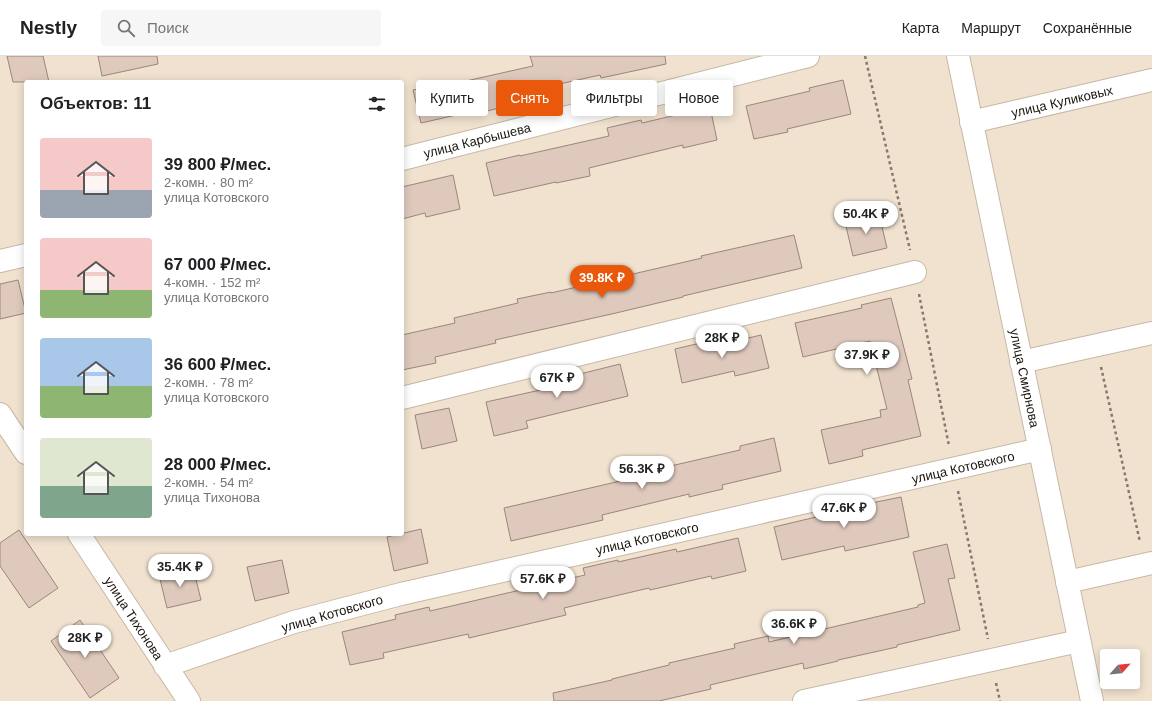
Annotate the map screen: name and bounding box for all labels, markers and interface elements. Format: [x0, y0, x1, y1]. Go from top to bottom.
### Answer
search box [101, 10, 381, 46]
text: Nestly [20, 17, 77, 38]
icon: search [115, 17, 137, 39]
text: Поиск [147, 19, 189, 36]
text: Карта [902, 20, 939, 36]
text: Маршрут [961, 20, 1021, 36]
text: Сохранённые [1043, 20, 1132, 36]
chip: Купить [416, 80, 488, 116]
chip: Снять [496, 80, 563, 116]
chip: Фильтры [571, 80, 657, 116]
chip: Новое [665, 80, 733, 116]
street label: улица Куликовых [1010, 82, 1115, 120]
icon: filters [366, 93, 388, 115]
text: Объектов: 11 [40, 94, 151, 113]
street label: улица Карбышева [422, 120, 533, 161]
icon: home [72, 154, 120, 202]
text: 39 800 ₽/мес. [164, 155, 271, 174]
text: 2-комн. · 80 m² [164, 175, 253, 190]
text: улица Котовского [164, 190, 269, 205]
pin: 50.4K ₽ [829, 201, 903, 235]
text: 50.4K ₽ [843, 206, 889, 221]
icon: home [72, 254, 120, 302]
text: 67 000 ₽/мес. [164, 255, 271, 274]
pin: 39.8K ₽ [565, 265, 639, 299]
text: 39.8K ₽ [579, 270, 625, 285]
text: 4-комн. · 152 m² [164, 275, 260, 290]
text: улица Котовского [164, 290, 269, 305]
pin: 28K ₽ [694, 325, 750, 359]
street label: улица Смирнова [1007, 327, 1042, 430]
text: 28K ₽ [704, 330, 740, 345]
pin: 37.9K ₽ [830, 342, 904, 376]
text: 37.9K ₽ [844, 347, 890, 362]
icon: home [72, 354, 120, 402]
text: 36 600 ₽/мес. [164, 355, 271, 374]
pin: 67K ₽ [529, 365, 585, 399]
text: 67K ₽ [539, 370, 575, 385]
text: 2-комн. · 78 m² [164, 375, 253, 390]
text: улица Котовского [164, 390, 269, 405]
street label: улица Котовского [910, 448, 1016, 487]
icon: home [72, 454, 120, 502]
text: 28 000 ₽/мес. [164, 455, 271, 474]
pin: 56.3K ₽ [605, 456, 679, 490]
text: 56.3K ₽ [619, 461, 665, 476]
text: 2-комн. · 54 m² [164, 475, 253, 490]
text: улица Тихонова [164, 490, 260, 505]
pin: 47.6K ₽ [807, 495, 881, 529]
text: 47.6K ₽ [821, 500, 867, 515]
street label: улица Котовского [594, 519, 700, 558]
pin: 35.4K ₽ [143, 554, 217, 588]
text: 35.4K ₽ [157, 559, 203, 574]
pin: 57.6K ₽ [506, 566, 580, 600]
text: 57.6K ₽ [520, 571, 566, 586]
street label: улица Тихонова [101, 574, 166, 663]
street label: улица Котовского [280, 592, 385, 635]
pin: 36.6K ₽ [757, 611, 831, 645]
text: 36.6K ₽ [771, 616, 817, 631]
pin: 28K ₽ [57, 625, 113, 659]
text: 28K ₽ [67, 630, 103, 645]
north arrow [1100, 649, 1140, 689]
map controls [1100, 649, 1140, 689]

